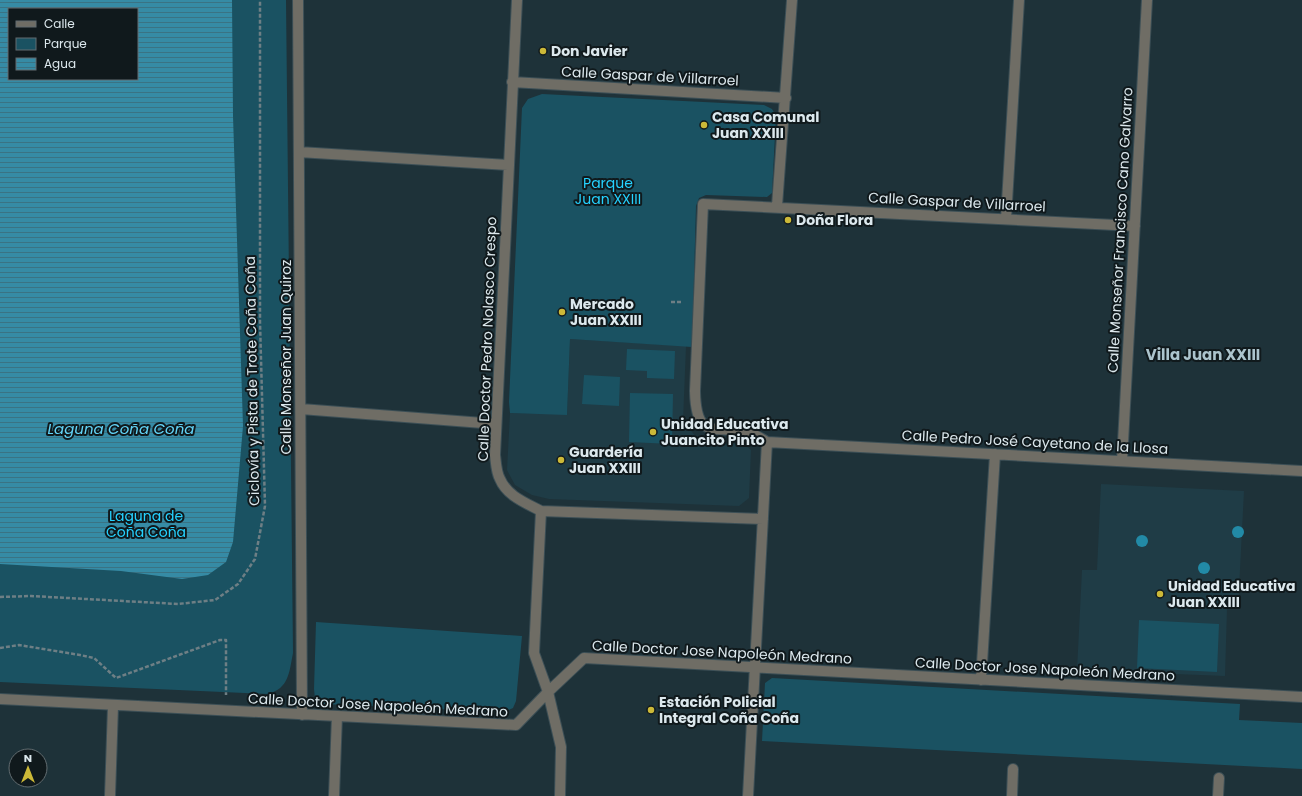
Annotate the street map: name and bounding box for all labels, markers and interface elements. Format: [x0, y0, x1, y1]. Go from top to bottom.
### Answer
legend [8, 8, 138, 80]
text: Calle [44, 15, 75, 32]
text: Parque [44, 35, 87, 52]
place label: Don Javier [551, 41, 628, 61]
marker: Don Javier [538, 46, 548, 56]
text: Agua [44, 55, 76, 72]
street label: Calle Gaspar de Villarroel [561, 61, 739, 91]
street label: Calle Monseñor Francisco Cano Galvarro [1103, 87, 1137, 373]
place label: Casa Comunal Juan XXIII [712, 107, 819, 143]
marker: Casa Comunal Juan XXIII [699, 120, 709, 130]
park label: Parque Juan XXIII [575, 173, 641, 209]
street label: Calle Gaspar de Villarroel [868, 187, 1046, 217]
place label: Doña Flora [796, 210, 873, 230]
marker: Doña Flora [783, 215, 793, 225]
street label: Calle Doctor Pedro Nolasco Crespo [473, 216, 501, 462]
street label: Ciclovía y Pista de Trote Coña Coña [240, 256, 264, 506]
street label: Calle Monseñor Juan Quiroz [276, 260, 296, 454]
place label: Mercado Juan XXIII [570, 294, 642, 330]
marker: Mercado Juan XXIII [557, 307, 567, 317]
district label: Villa Juan XXIII [1146, 344, 1260, 365]
place label: Unidad Educativa Juancito Pinto [661, 414, 789, 450]
water label: Laguna Coña Coña [48, 418, 194, 439]
street label: Calle Pedro José Cayetano de la Llosa [901, 425, 1169, 459]
marker: Unidad Educativa Juancito Pinto [648, 427, 658, 437]
place label: Guardería Juan XXIII [569, 442, 643, 478]
marker: Guardería Juan XXIII [556, 455, 566, 465]
park label: Laguna de Coña Coña [106, 506, 186, 542]
place label: Unidad Educativa Juan XXIII [1168, 576, 1296, 612]
marker: Unidad Educativa Juan XXIII [1155, 589, 1165, 599]
street label: Calle Doctor Jose Napoleón Medrano [591, 635, 853, 669]
street label: Calle Doctor Jose Napoleón Medrano [914, 652, 1176, 686]
street label: Calle Doctor Jose Napoleón Medrano [247, 688, 509, 722]
place label: Estación Policial Integral Coña Coña [659, 692, 799, 728]
marker: Estación Policial Integral Coña Coña [646, 705, 656, 715]
north arrow [8, 748, 48, 788]
text: N [24, 750, 32, 766]

